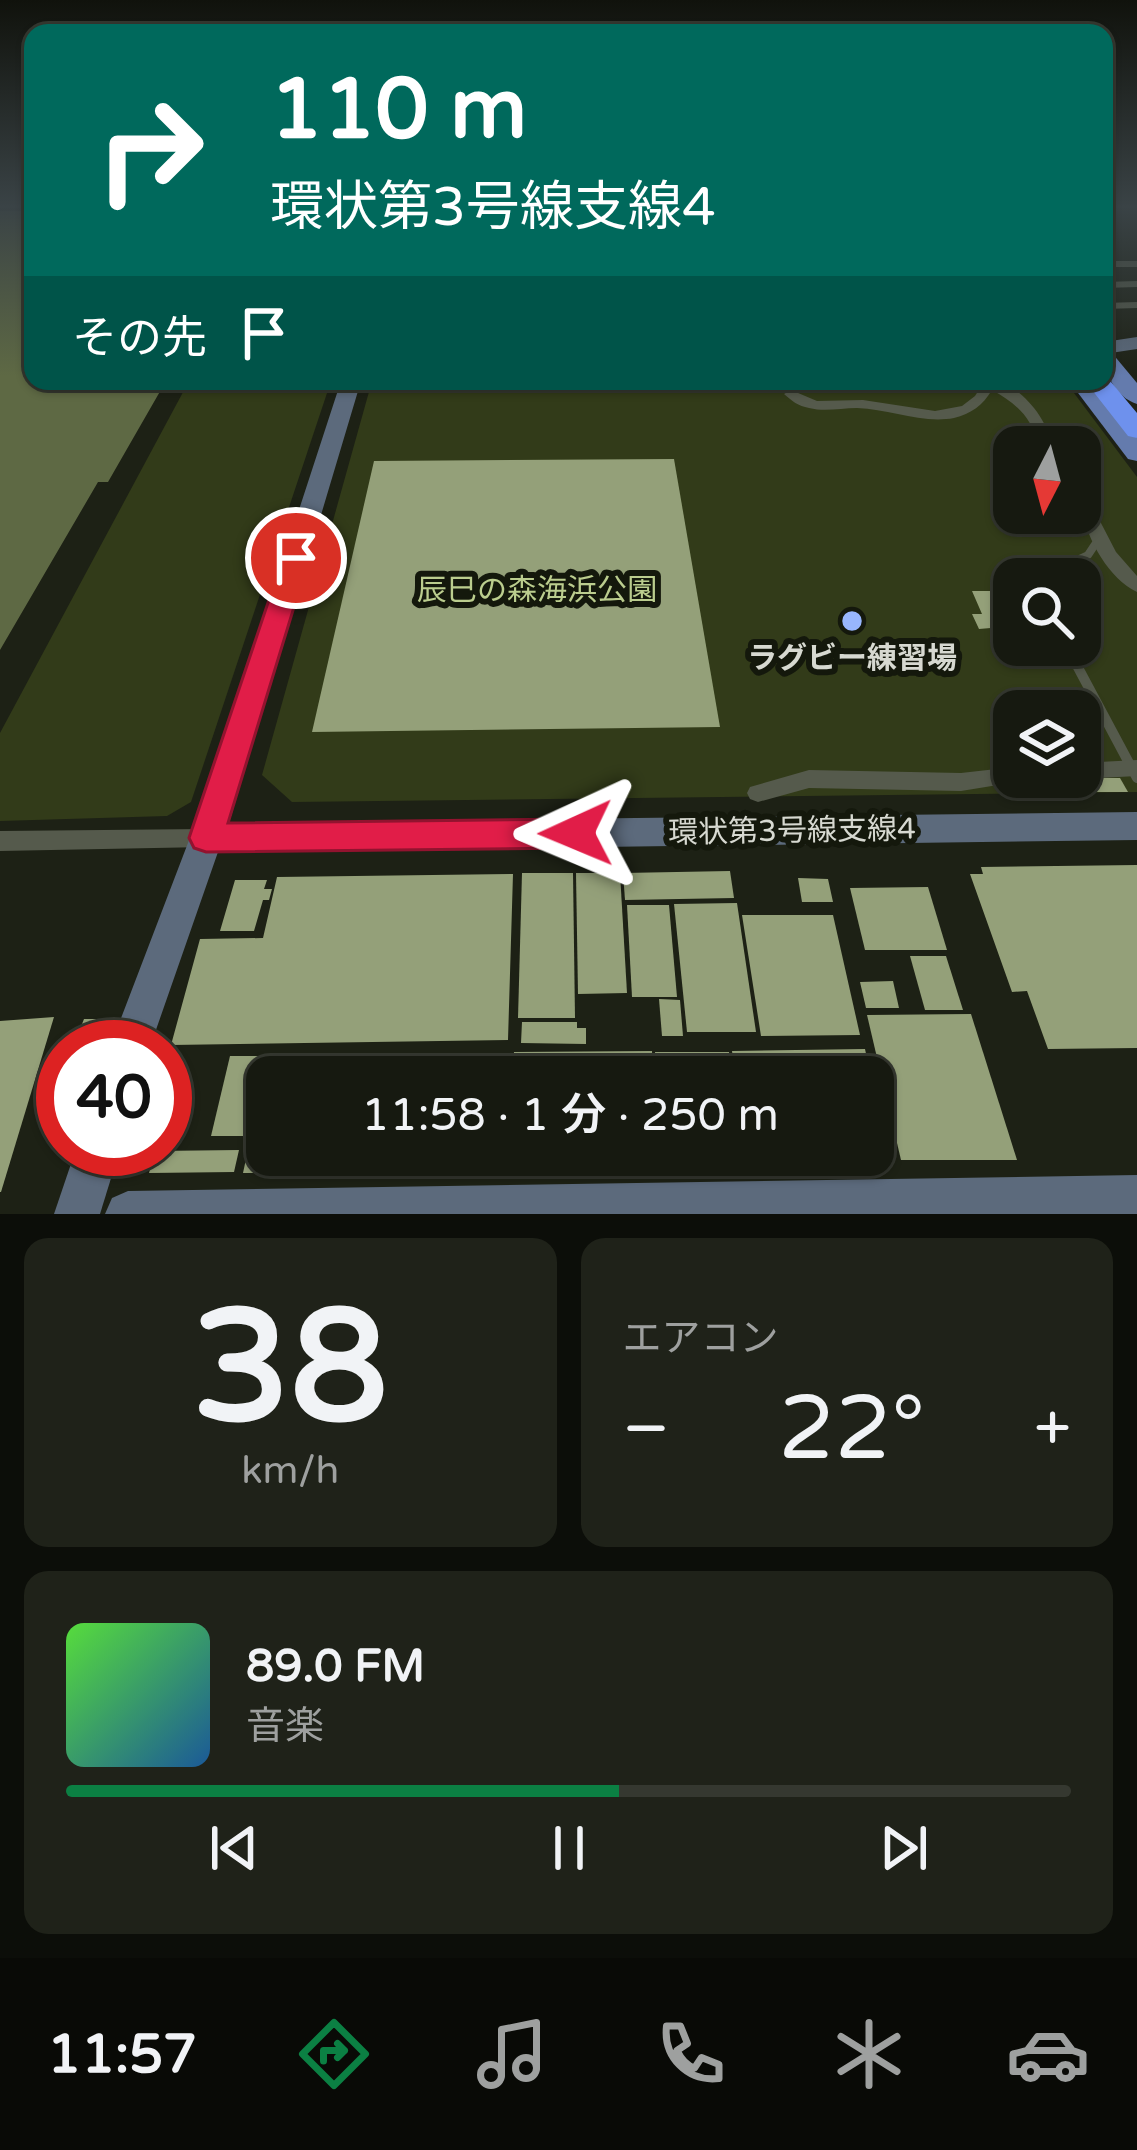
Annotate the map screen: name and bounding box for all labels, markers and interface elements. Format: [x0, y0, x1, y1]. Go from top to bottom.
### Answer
text: 110 m [270, 60, 527, 161]
icon: right [72, 72, 228, 228]
text: 環状第3号線支線4 [270, 175, 716, 240]
icon: arrive [231, 300, 297, 366]
text: その先 [72, 312, 207, 366]
north arrow [993, 426, 1101, 534]
map controls [993, 426, 1101, 798]
pin [245, 507, 347, 609]
icon: arrive [263, 525, 329, 591]
button: search [993, 558, 1101, 666]
park label: 辰巳の森海浜公園 [417, 572, 657, 609]
marker: ラグビー練習場 [839, 608, 865, 634]
place label: ラグビー練習場 [747, 640, 957, 677]
button: layers [993, 690, 1101, 798]
position arrow [513, 770, 639, 896]
street label: 環状第3号線支線4 [668, 810, 916, 852]
speed limit sign: 40 [36, 1020, 192, 1176]
text: 11:58 · 1 分 · 250 m [361, 1089, 779, 1143]
text: 38 [192, 1275, 388, 1463]
text: エアコン [623, 1315, 779, 1362]
text: 22° [778, 1375, 925, 1484]
text: − [623, 1389, 670, 1469]
text: + [1034, 1389, 1071, 1469]
text: km/h [241, 1447, 339, 1494]
text: 89.0 FM [246, 1640, 425, 1694]
text: 音楽 [246, 1703, 324, 1750]
icon: previous [201, 1815, 267, 1881]
icon: pause [536, 1815, 602, 1881]
icon: next [871, 1815, 937, 1881]
icon: directions [292, 2012, 376, 2096]
icon: music [470, 2012, 554, 2096]
icon: phone [649, 2012, 733, 2096]
icon: climate [827, 2012, 911, 2096]
icon: car [1006, 2012, 1090, 2096]
text: 11:57 [47, 2022, 197, 2087]

